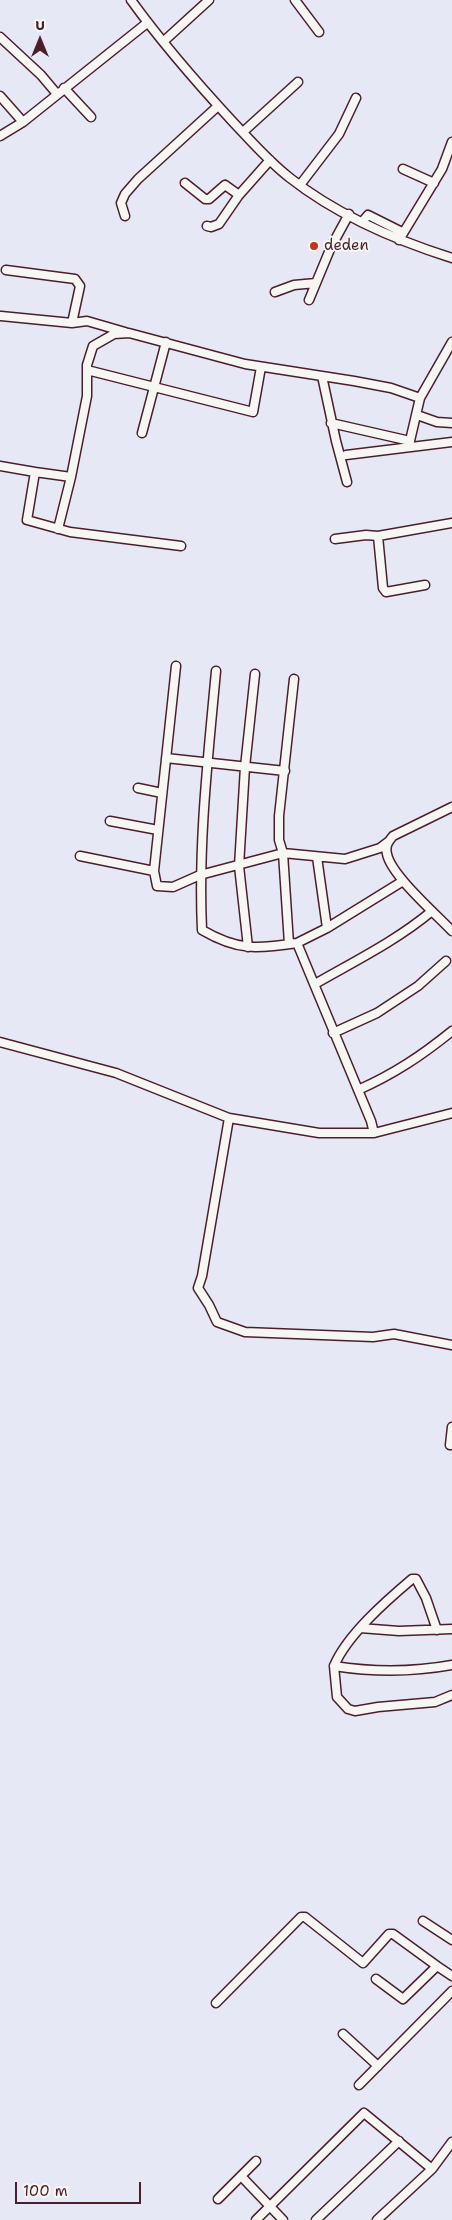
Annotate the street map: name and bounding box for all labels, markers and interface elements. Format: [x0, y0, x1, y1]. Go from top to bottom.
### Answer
north arrow [15, 15, 65, 65]
text: U [35, 16, 45, 34]
place label: deden [324, 237, 369, 255]
marker: deden [308, 240, 320, 252]
scale bar [18, 2172, 144, 2204]
text: 100 m [23, 2181, 68, 2201]

